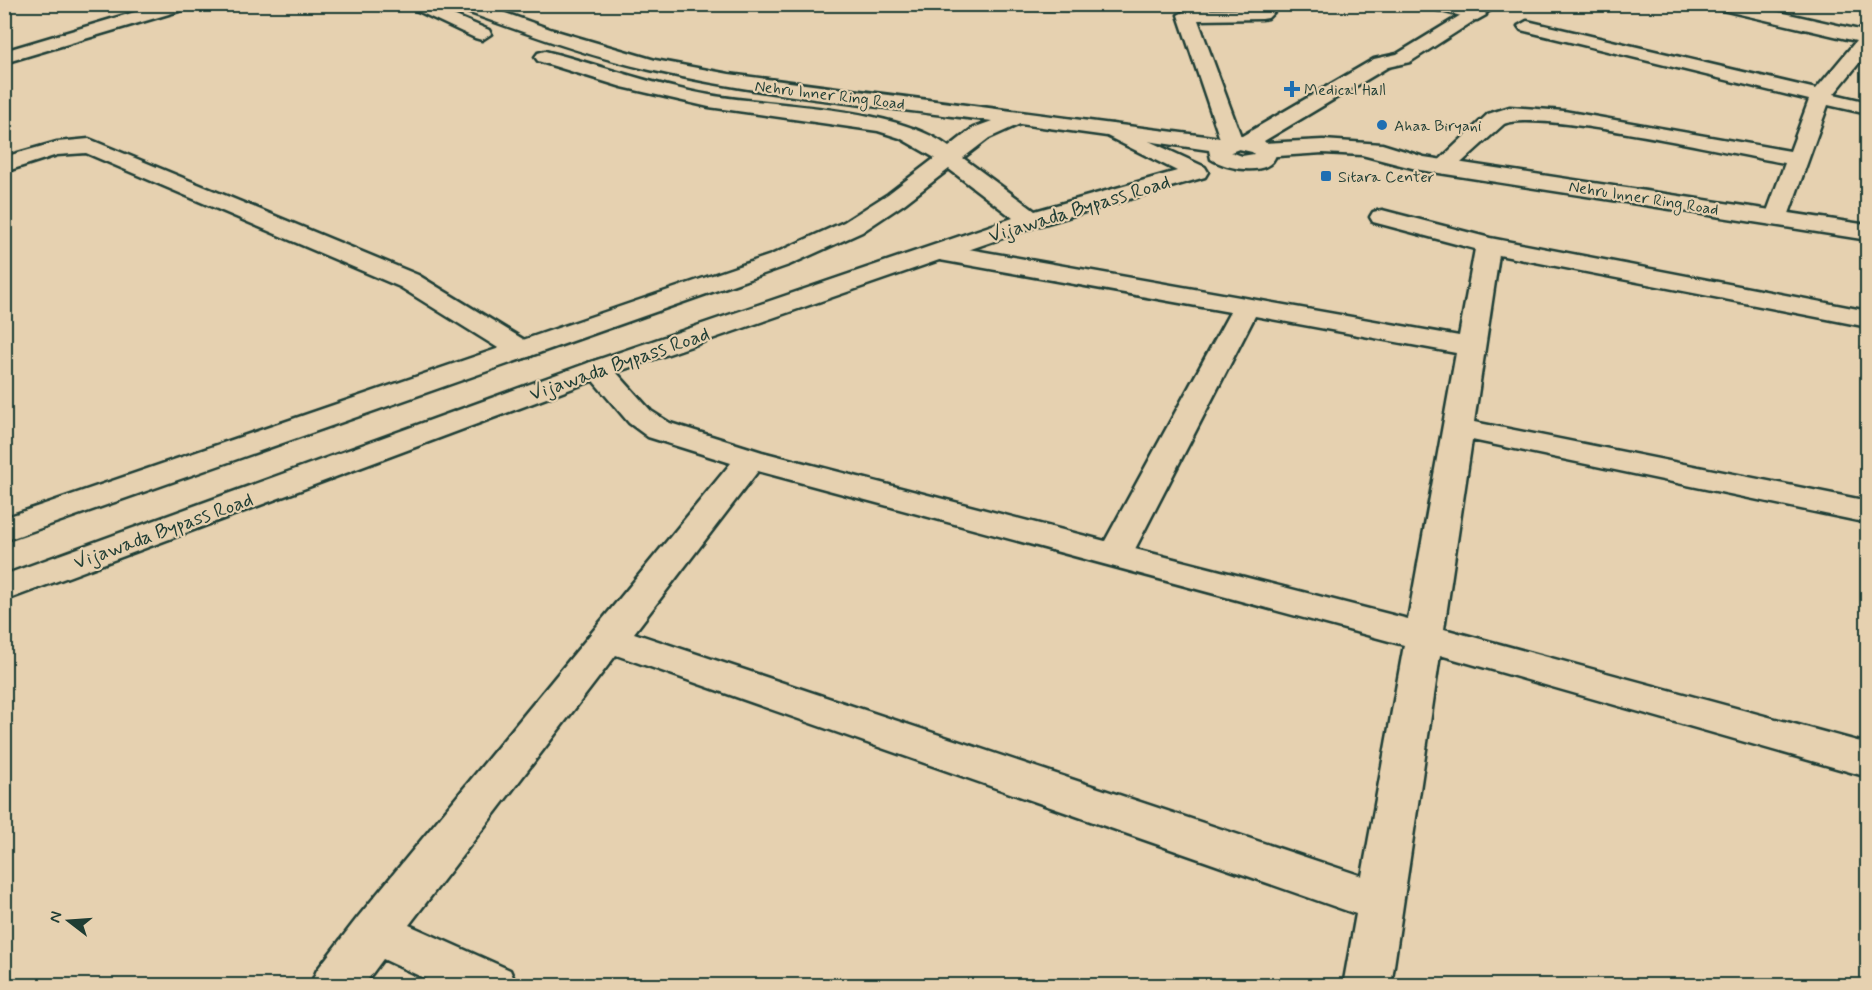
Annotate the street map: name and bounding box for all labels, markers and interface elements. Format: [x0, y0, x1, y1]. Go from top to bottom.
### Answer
street label: Nehru Inner Ring Road [753, 76, 906, 116]
place label: Medical Hall [1304, 80, 1386, 101]
marker: Medical Hall [1285, 82, 1299, 96]
place label: Ahaa Biryani [1394, 116, 1482, 137]
marker: Ahaa Biryani [1375, 118, 1389, 132]
place label: Sitara Center [1338, 167, 1435, 188]
street label: Vijawada Bypass Road [985, 169, 1174, 250]
marker: Sitara Center [1319, 169, 1333, 183]
street label: Nehru Inner Ring Road [1567, 176, 1720, 222]
street label: Vijawada Bypass Road [526, 321, 713, 408]
street label: Vijawada Bypass Road [70, 486, 257, 576]
north arrow [39, 891, 99, 951]
text: N [44, 909, 68, 925]

